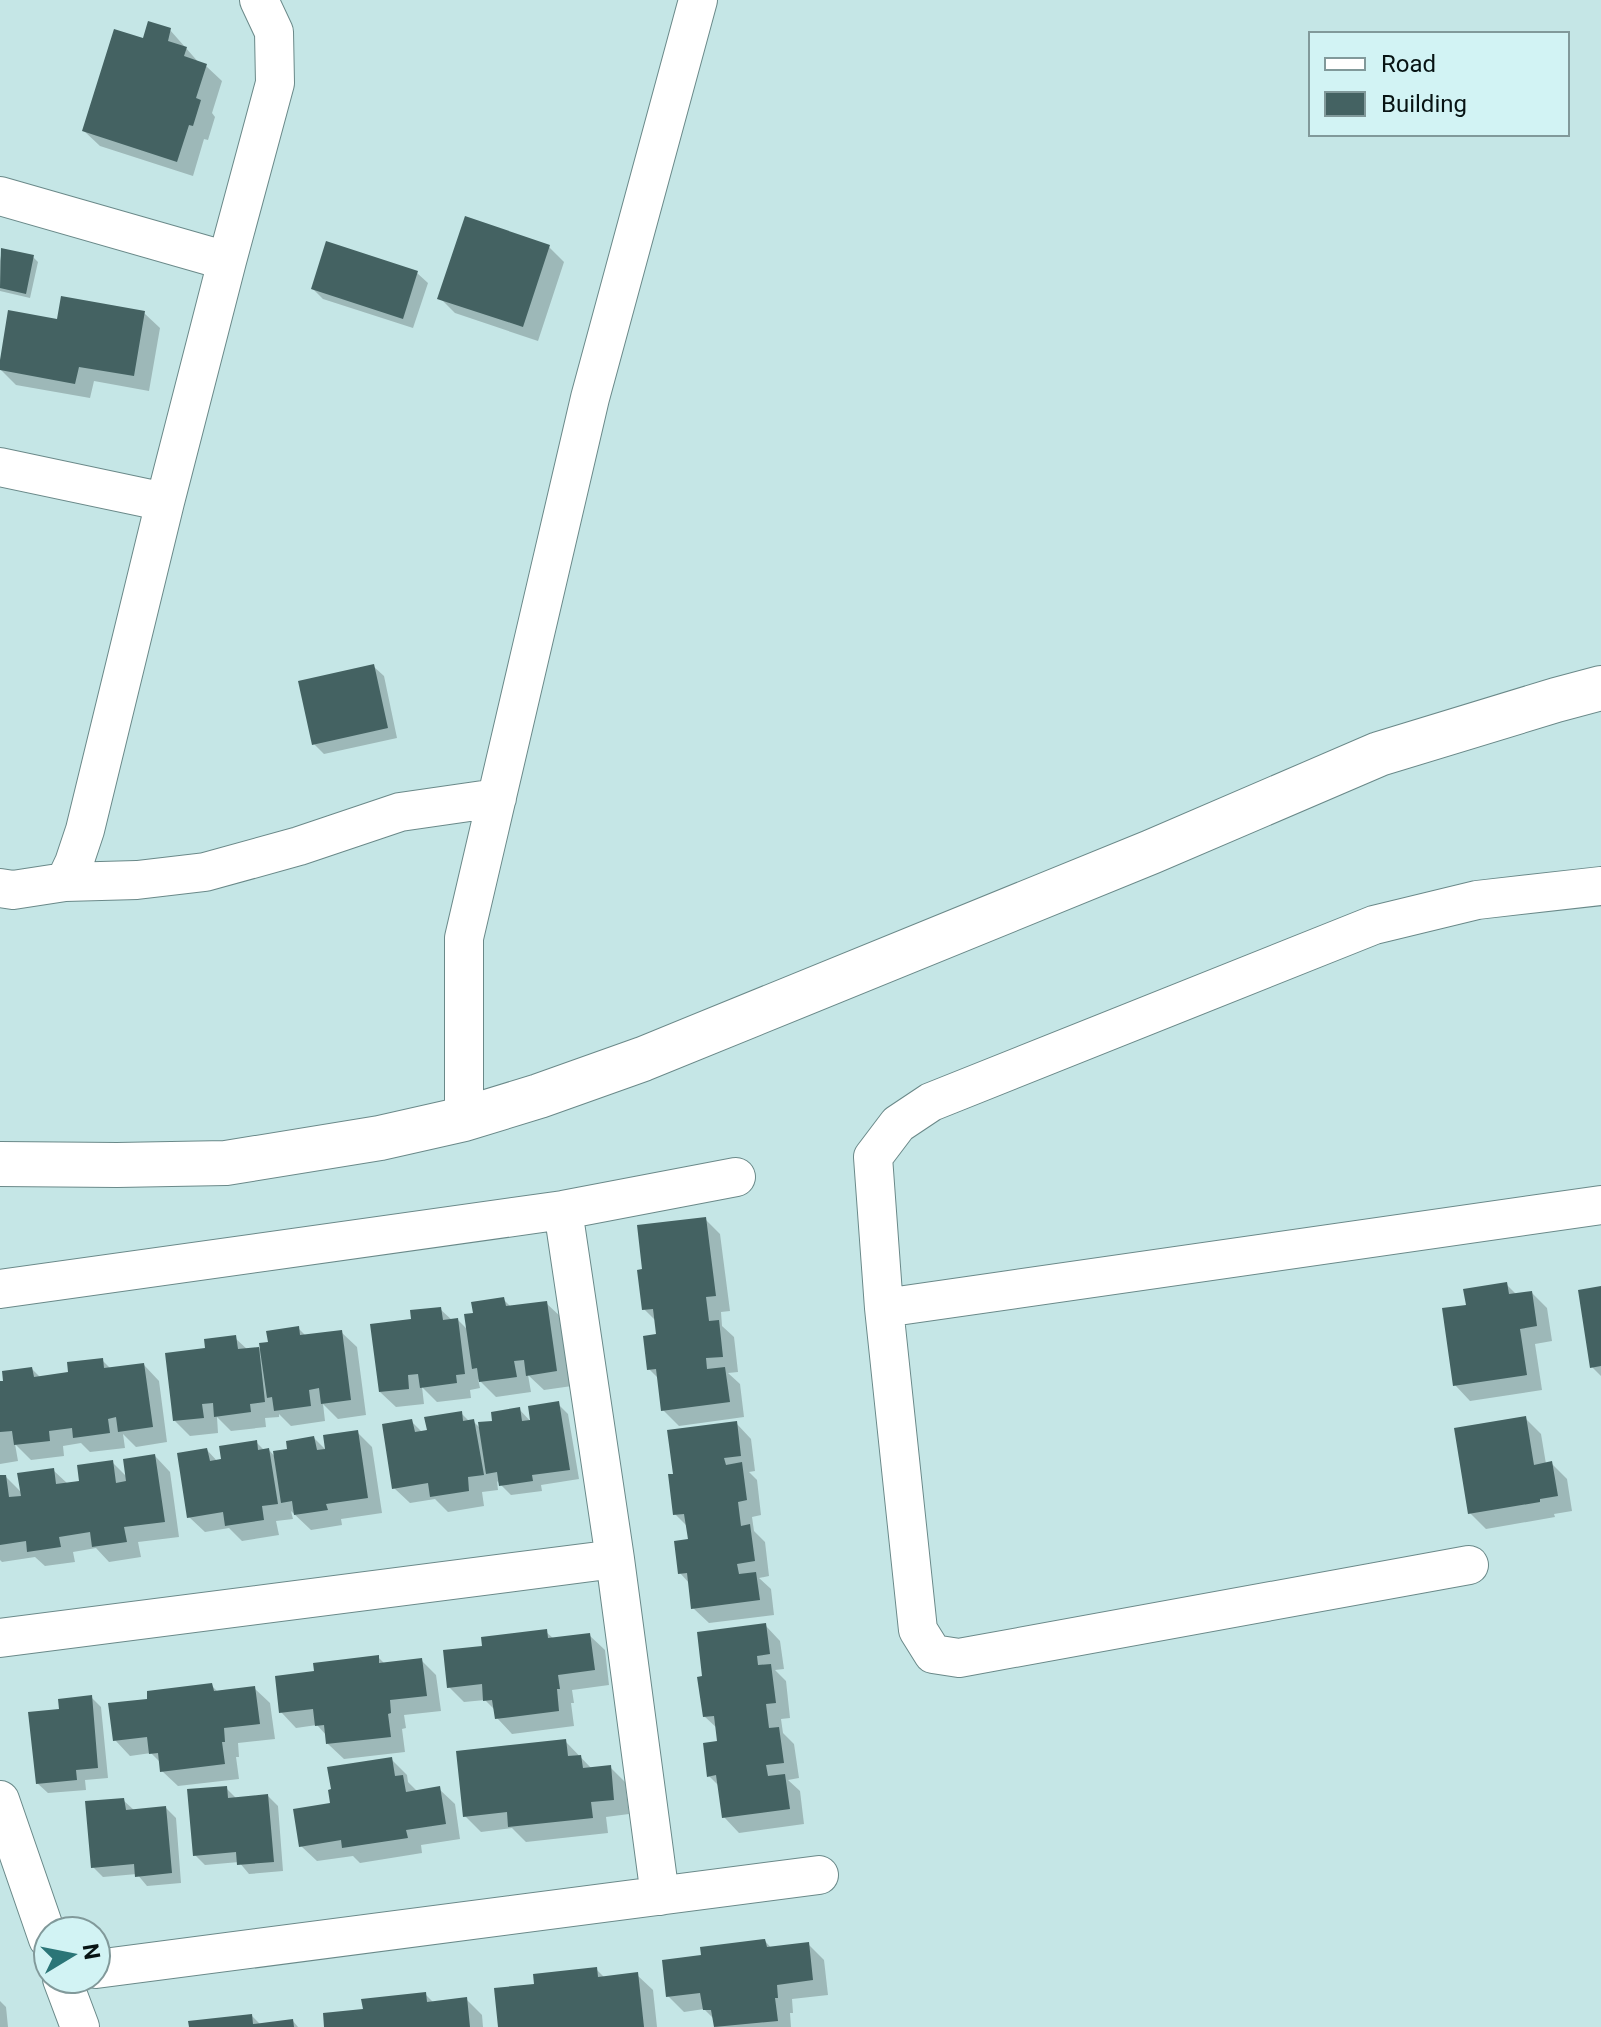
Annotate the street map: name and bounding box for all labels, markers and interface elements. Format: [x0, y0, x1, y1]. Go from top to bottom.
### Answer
legend [1309, 32, 1569, 136]
text: Road [1381, 50, 1436, 78]
text: Building [1381, 90, 1467, 118]
north arrow [32, 1915, 112, 1995]
text: N [78, 1942, 105, 1961]

